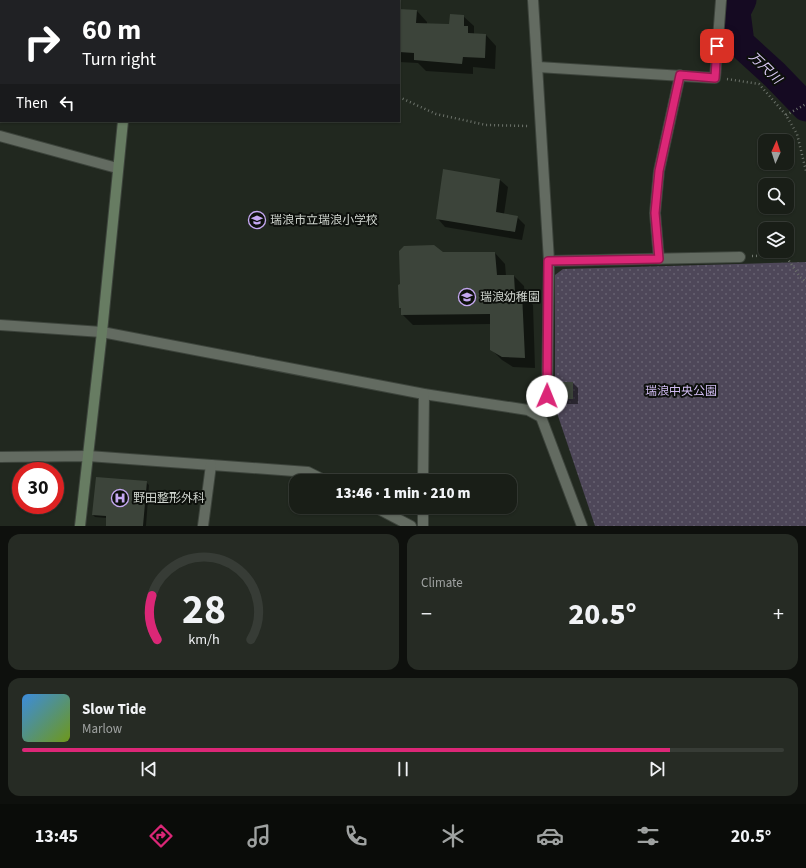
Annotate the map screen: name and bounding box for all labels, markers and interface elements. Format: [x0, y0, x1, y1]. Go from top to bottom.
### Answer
text: 60 m [82, 10, 141, 50]
icon: right [16, 16, 68, 68]
pin [700, 29, 734, 63]
icon: arrive [706, 35, 728, 57]
text: Turn right [82, 47, 156, 72]
water label: 万尺川 [745, 48, 787, 89]
icon: left [56, 92, 78, 114]
text: Then [16, 93, 48, 114]
north arrow [758, 134, 794, 170]
map controls [758, 134, 794, 258]
button: search [758, 178, 794, 214]
school or university icon: 瑞浪市立瑞浪小学校 [247, 210, 267, 230]
place label: 瑞浪市立瑞浪小学校 [270, 212, 378, 229]
button: layers [758, 222, 794, 258]
school or university icon: 瑞浪幼稚園 [457, 287, 477, 307]
place label: 瑞浪幼稚園 [480, 289, 540, 306]
position arrow [526, 375, 568, 417]
park label: 瑞浪中央公園 [645, 383, 717, 400]
speed limit sign: 30 [12, 462, 64, 514]
text: 13:46 · 1 min · 210 m [336, 483, 470, 504]
hospital icon: 野田整形外科 [110, 488, 130, 508]
place label: 野田整形外科 [133, 490, 205, 507]
text: Climate [421, 574, 463, 592]
text: 28 [182, 580, 225, 640]
text: 20.5° [568, 593, 637, 636]
text: − [421, 598, 432, 630]
text: + [773, 598, 784, 630]
text: km/h [188, 629, 219, 650]
text: Slow Tide [82, 699, 146, 720]
text: Marlow [82, 720, 122, 738]
icon: previous [138, 758, 160, 780]
icon: pause [392, 758, 414, 780]
icon: next [646, 758, 668, 780]
icon: directions [147, 822, 175, 850]
icon: music [245, 822, 273, 850]
icon: phone [342, 822, 370, 850]
icon: climate [439, 822, 467, 850]
icon: car [536, 822, 564, 850]
icon: filters [634, 822, 662, 850]
text: 13:45 [35, 824, 78, 849]
text: 20.5° [731, 824, 771, 849]

